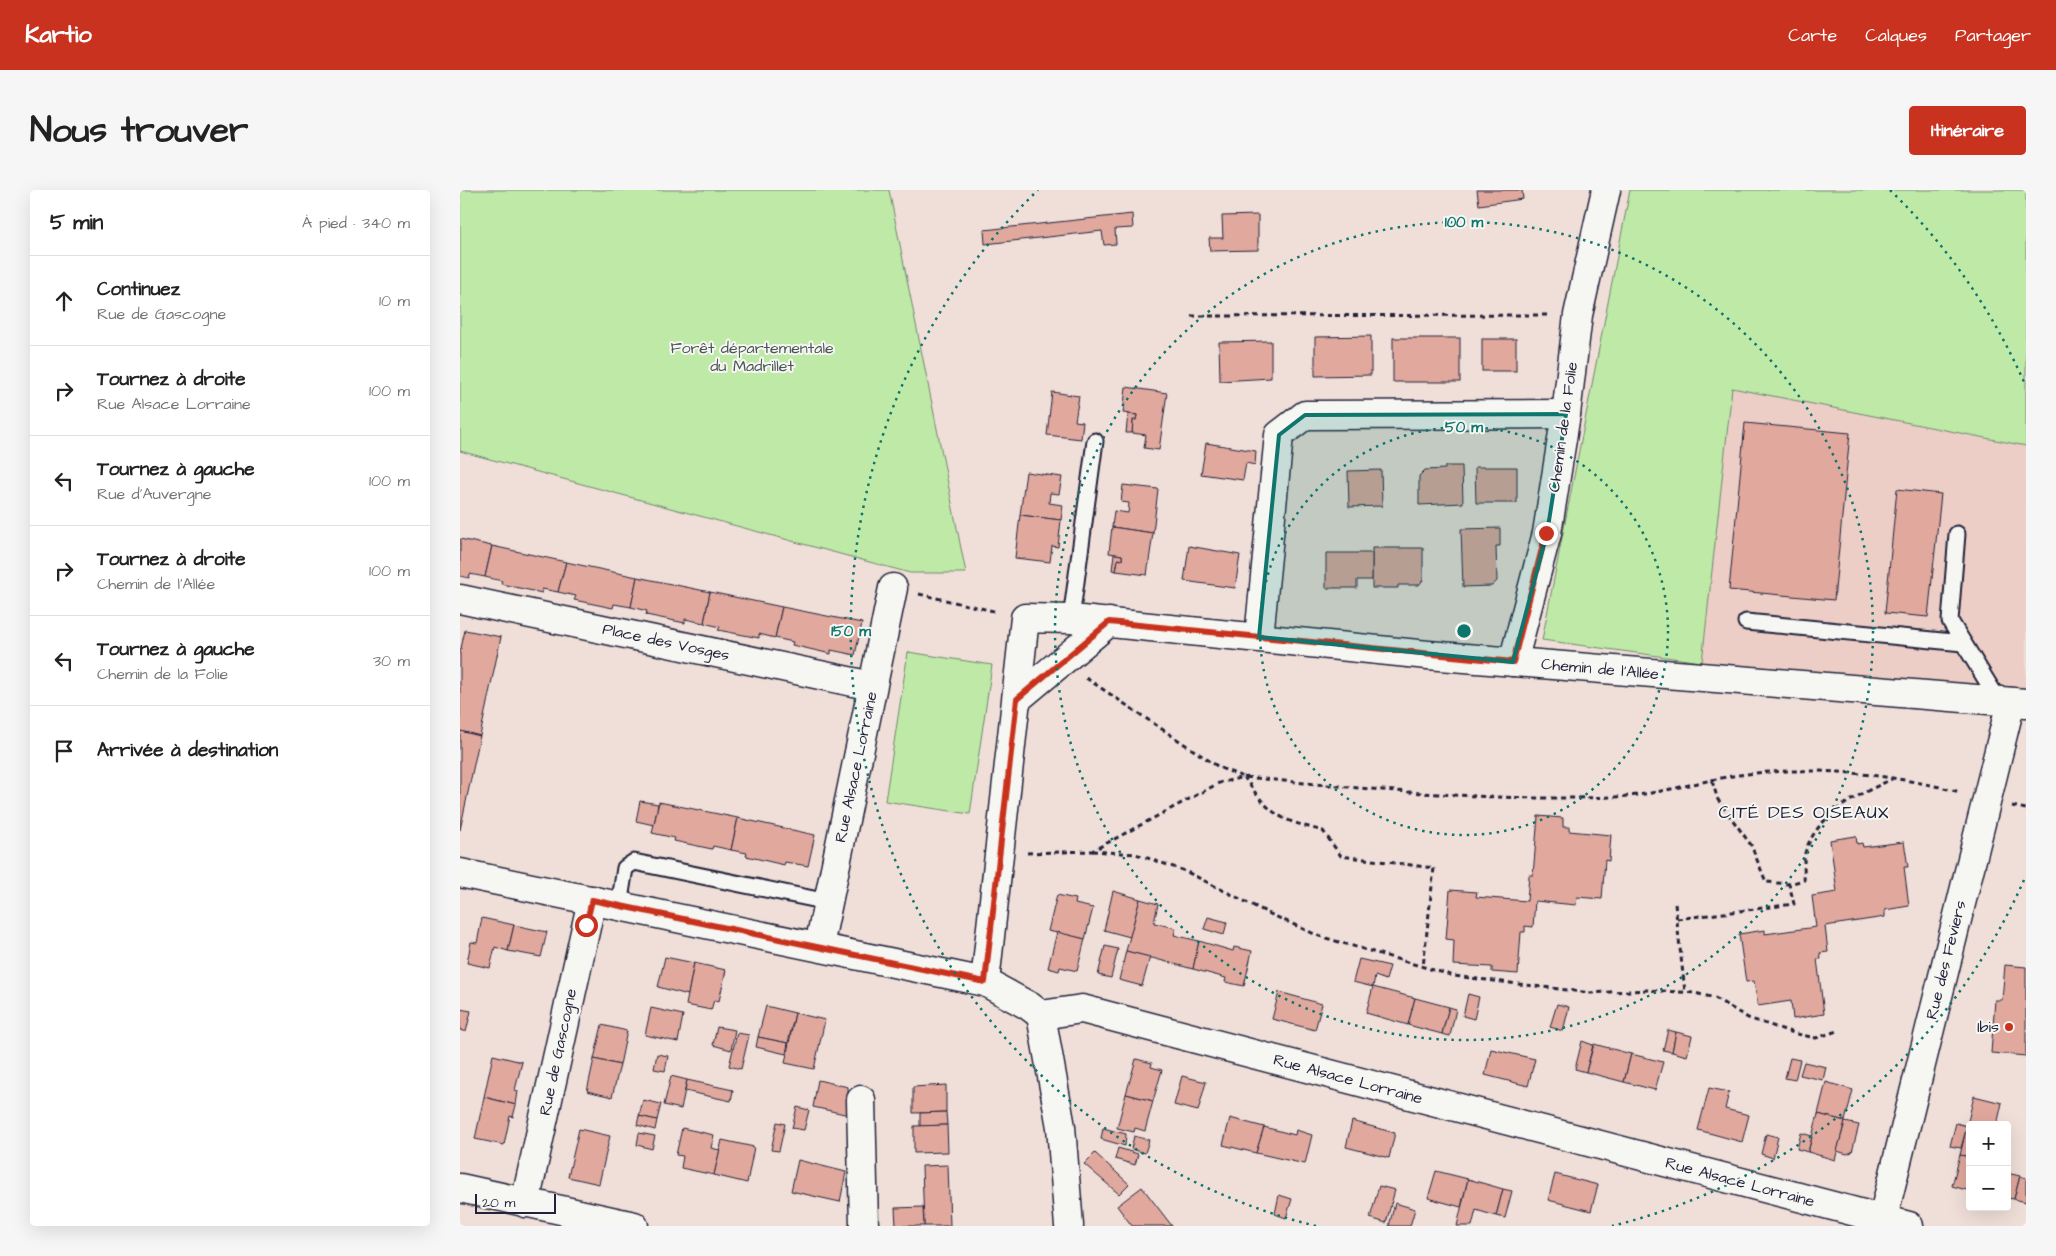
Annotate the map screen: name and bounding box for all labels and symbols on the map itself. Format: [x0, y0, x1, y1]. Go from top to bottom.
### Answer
text: 100 m [1445, 212, 1484, 233]
park label: Forêt départementale du Madrillet [670, 337, 834, 377]
street label: Chemin de la Folie [1543, 360, 1583, 493]
text: 50 m [1445, 417, 1483, 438]
route end [1535, 522, 1558, 545]
street label: Place des Vosges [600, 618, 732, 667]
text: 150 m [831, 621, 871, 642]
centre of rings [1455, 622, 1473, 640]
street label: Chemin de l'Allée [1540, 653, 1660, 685]
street label: Rue Alsace Lorraine [829, 689, 883, 844]
district label: CITÉ DES OISEAUX [1718, 800, 1890, 825]
street label: Rue des Feviers [1921, 898, 1971, 1022]
route start [575, 914, 598, 937]
street label: Rue de Gascogne [534, 986, 583, 1118]
place label: Ibis [1977, 1016, 1999, 1038]
marker: Ibis [2003, 1021, 2015, 1033]
street label: Rue Alsace Lorraine [1271, 1048, 1425, 1110]
street label: Rue Alsace Lorraine [1663, 1151, 1817, 1213]
scale bar [475, 1191, 556, 1214]

